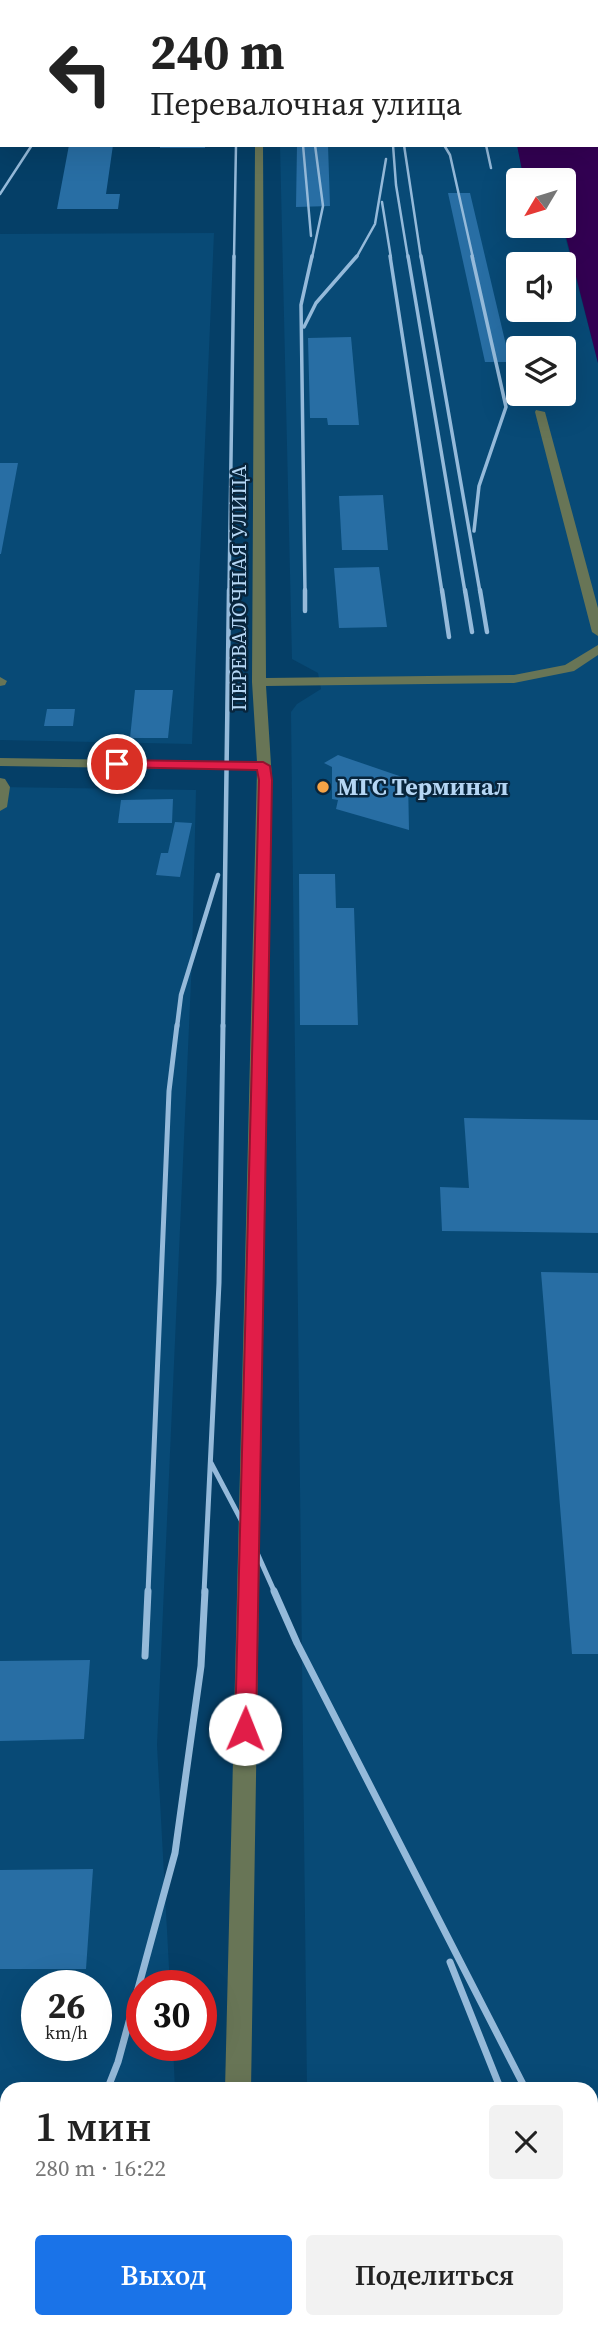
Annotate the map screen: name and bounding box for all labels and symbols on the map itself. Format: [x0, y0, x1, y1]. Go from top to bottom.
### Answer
north arrow [506, 168, 576, 238]
street label: ПЕРЕВАЛОЧНАЯ УЛИЦА [224, 465, 253, 711]
pin [87, 734, 147, 794]
place label: МГС Терминал [337, 770, 508, 803]
marker: МГС Терминал [315, 779, 331, 795]
position arrow [208, 1692, 282, 1766]
speed limit sign: 30 [126, 1970, 217, 2061]

